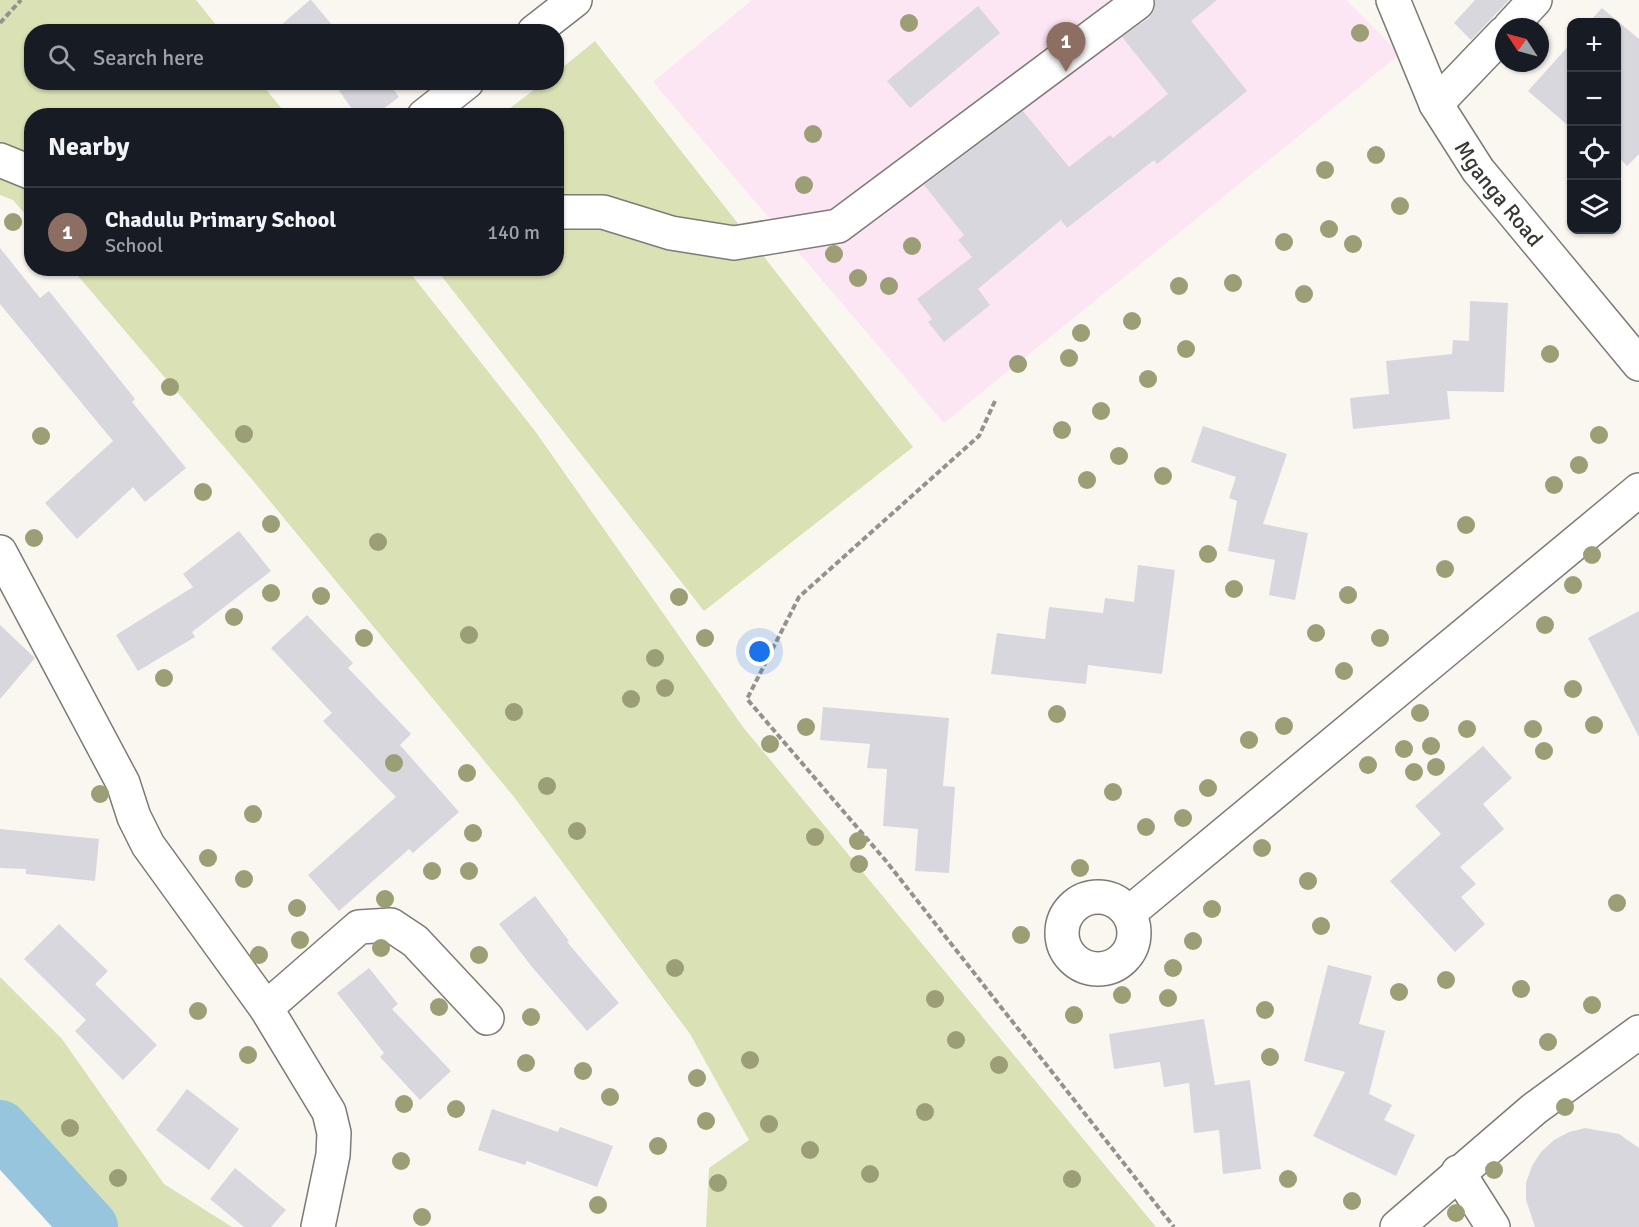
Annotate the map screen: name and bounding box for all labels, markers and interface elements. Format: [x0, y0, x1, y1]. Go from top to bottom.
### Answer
north arrow [1495, 18, 1549, 72]
map controls [1567, 18, 1621, 234]
button: + [1567, 18, 1621, 72]
pin: 1 [1046, 22, 1086, 72]
search box [24, 24, 564, 90]
icon: search [45, 41, 78, 74]
text: Search here [93, 44, 204, 71]
button: − [1567, 72, 1621, 126]
button: locate [1567, 126, 1621, 180]
text: Nearby [48, 131, 129, 163]
street label: Mganga Road [1449, 135, 1549, 252]
button: layers [1567, 180, 1621, 234]
text: Chadulu Primary School [105, 206, 336, 233]
text: 1 [62, 220, 73, 245]
text: 140 m [487, 220, 540, 245]
text: School [105, 233, 163, 258]
your location [745, 637, 774, 666]

